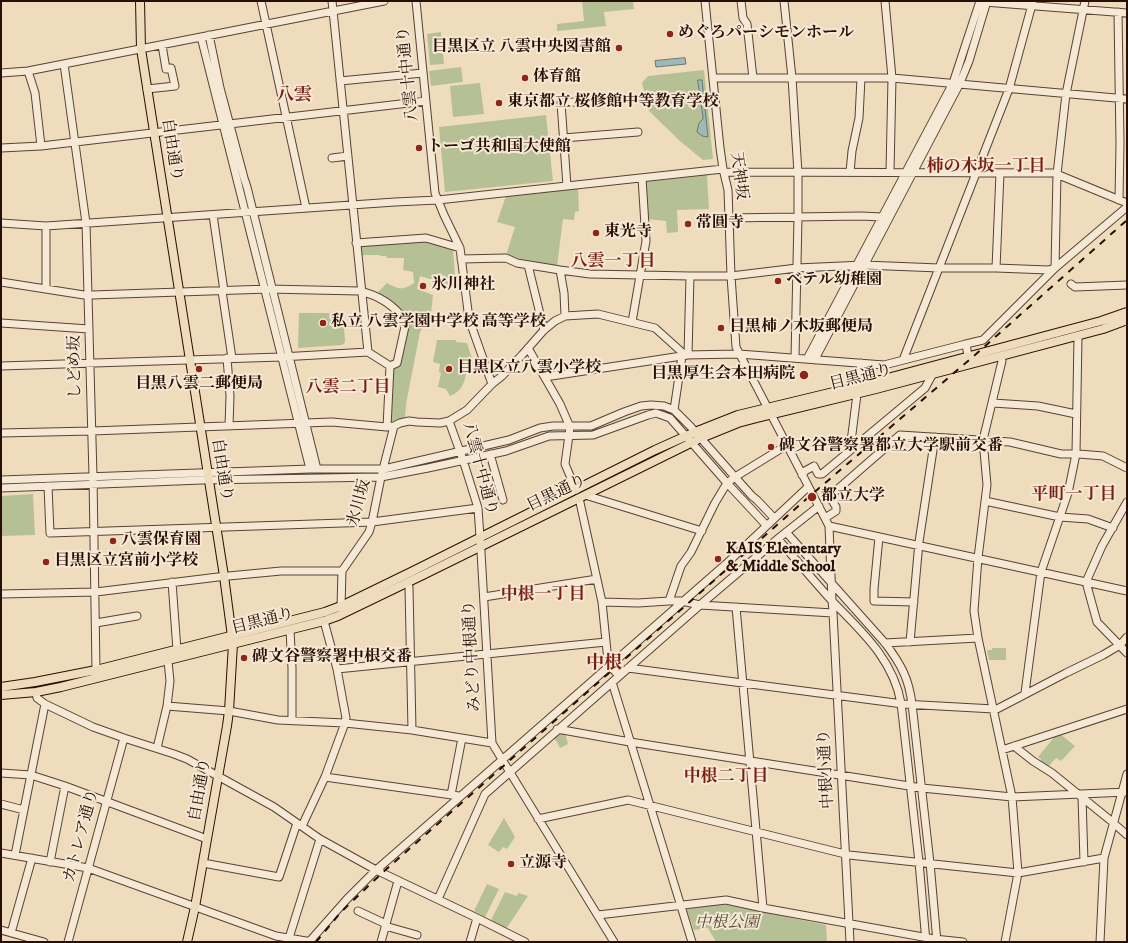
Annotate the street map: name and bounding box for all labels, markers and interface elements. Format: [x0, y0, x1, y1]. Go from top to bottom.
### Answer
place label: めぐろパーシモンホール [678, 24, 854, 44]
street label: 八雲十中通り [394, 25, 424, 123]
marker: めぐろパーシモンホール [665, 29, 675, 39]
place label: 目黒区立 八雲中央図書館 [432, 38, 611, 58]
marker: 目黒区立 八雲中央図書館 [614, 43, 624, 53]
place label: 体育館 [533, 68, 581, 88]
marker: 体育館 [520, 73, 530, 83]
district label: 八雲 [276, 85, 312, 107]
place label: 東京都立 桜修館中等教育学校 [507, 93, 718, 113]
marker: 東京都立 桜修館中等教育学校 [494, 98, 504, 108]
street label: 自由通り [157, 117, 185, 183]
place label: トーゴ共和国大使館 [427, 138, 571, 158]
marker: トーゴ共和国大使館 [414, 143, 424, 153]
street label: 天神坂 [725, 151, 751, 201]
district label: 柿の木坂一丁目 [927, 157, 1045, 177]
place label: 常圓寺 [696, 214, 744, 234]
marker: 常圓寺 [683, 219, 693, 229]
place label: 東光寺 [604, 223, 652, 243]
marker: 東光寺 [591, 228, 601, 238]
district label: 八雲一丁目 [571, 252, 655, 272]
place label: ベテル幼稚園 [786, 271, 882, 291]
place label: 氷川神社 [431, 276, 495, 296]
marker: ベテル幼稚園 [773, 276, 783, 286]
marker: 氷川神社 [418, 281, 428, 291]
place label: 私立 八雲学園中学校 高等学校 [331, 313, 546, 333]
marker: 私立 八雲学園中学校 高等学校 [318, 318, 328, 328]
place label: 目黒柿ノ木坂郵便局 [729, 318, 873, 338]
marker: 目黒柿ノ木坂郵便局 [716, 323, 726, 333]
street label: しどめ坂 [66, 335, 86, 399]
place label: 目黒区立八雲小学校 [457, 359, 601, 379]
street label: 目黒通り [828, 361, 894, 395]
marker: 目黒八雲二郵便局 [194, 364, 204, 374]
marker: 目黒区立八雲小学校 [444, 364, 454, 374]
place label: 目黒厚生会本田病院 [651, 365, 795, 385]
marker: 目黒厚生会本田病院 [798, 369, 810, 381]
place label: 目黒八雲二郵便局 [135, 375, 263, 395]
district label: 八雲二丁目 [306, 378, 390, 398]
street label: 八雲十中通り [457, 420, 501, 518]
street label: 自由通り [207, 437, 235, 503]
place label: 碑文谷警察署都立大学駅前交番 [779, 437, 1003, 457]
marker: 碑文谷警察署都立大学駅前交番 [766, 442, 776, 452]
street label: 目黒通り [524, 471, 590, 517]
street label: 氷川坂 [345, 477, 375, 529]
district label: 平町一丁目 [1032, 485, 1116, 505]
place label: 都立大学 [821, 487, 885, 507]
marker: 都立大学 [806, 491, 818, 503]
place label: 八雲保育園 [121, 531, 201, 551]
marker: 八雲保育園 [108, 536, 118, 546]
place label: KAIS Elementary & Middle School [726, 540, 841, 578]
place label: 目黒区立宮前小学校 [54, 552, 198, 572]
marker: KAIS Elementary & Middle School [713, 554, 723, 564]
marker: 目黒区立宮前小学校 [41, 557, 51, 567]
district label: 中根一丁目 [501, 585, 585, 605]
street label: みどり中根通り [460, 600, 486, 712]
street label: 目黒通り [230, 605, 296, 639]
place label: 碑文谷警察署中根交番 [252, 648, 412, 668]
marker: 碑文谷警察署中根交番 [239, 653, 249, 663]
district label: 中根 [586, 653, 622, 675]
street label: 中根小通り [815, 729, 839, 809]
street label: 自由通り [186, 757, 216, 823]
district label: 中根二丁目 [684, 767, 768, 787]
street label: カトレア通り [60, 787, 104, 885]
place label: 立源寺 [519, 854, 567, 874]
marker: 立源寺 [506, 859, 516, 869]
park label: 中根公園 [695, 914, 759, 934]

